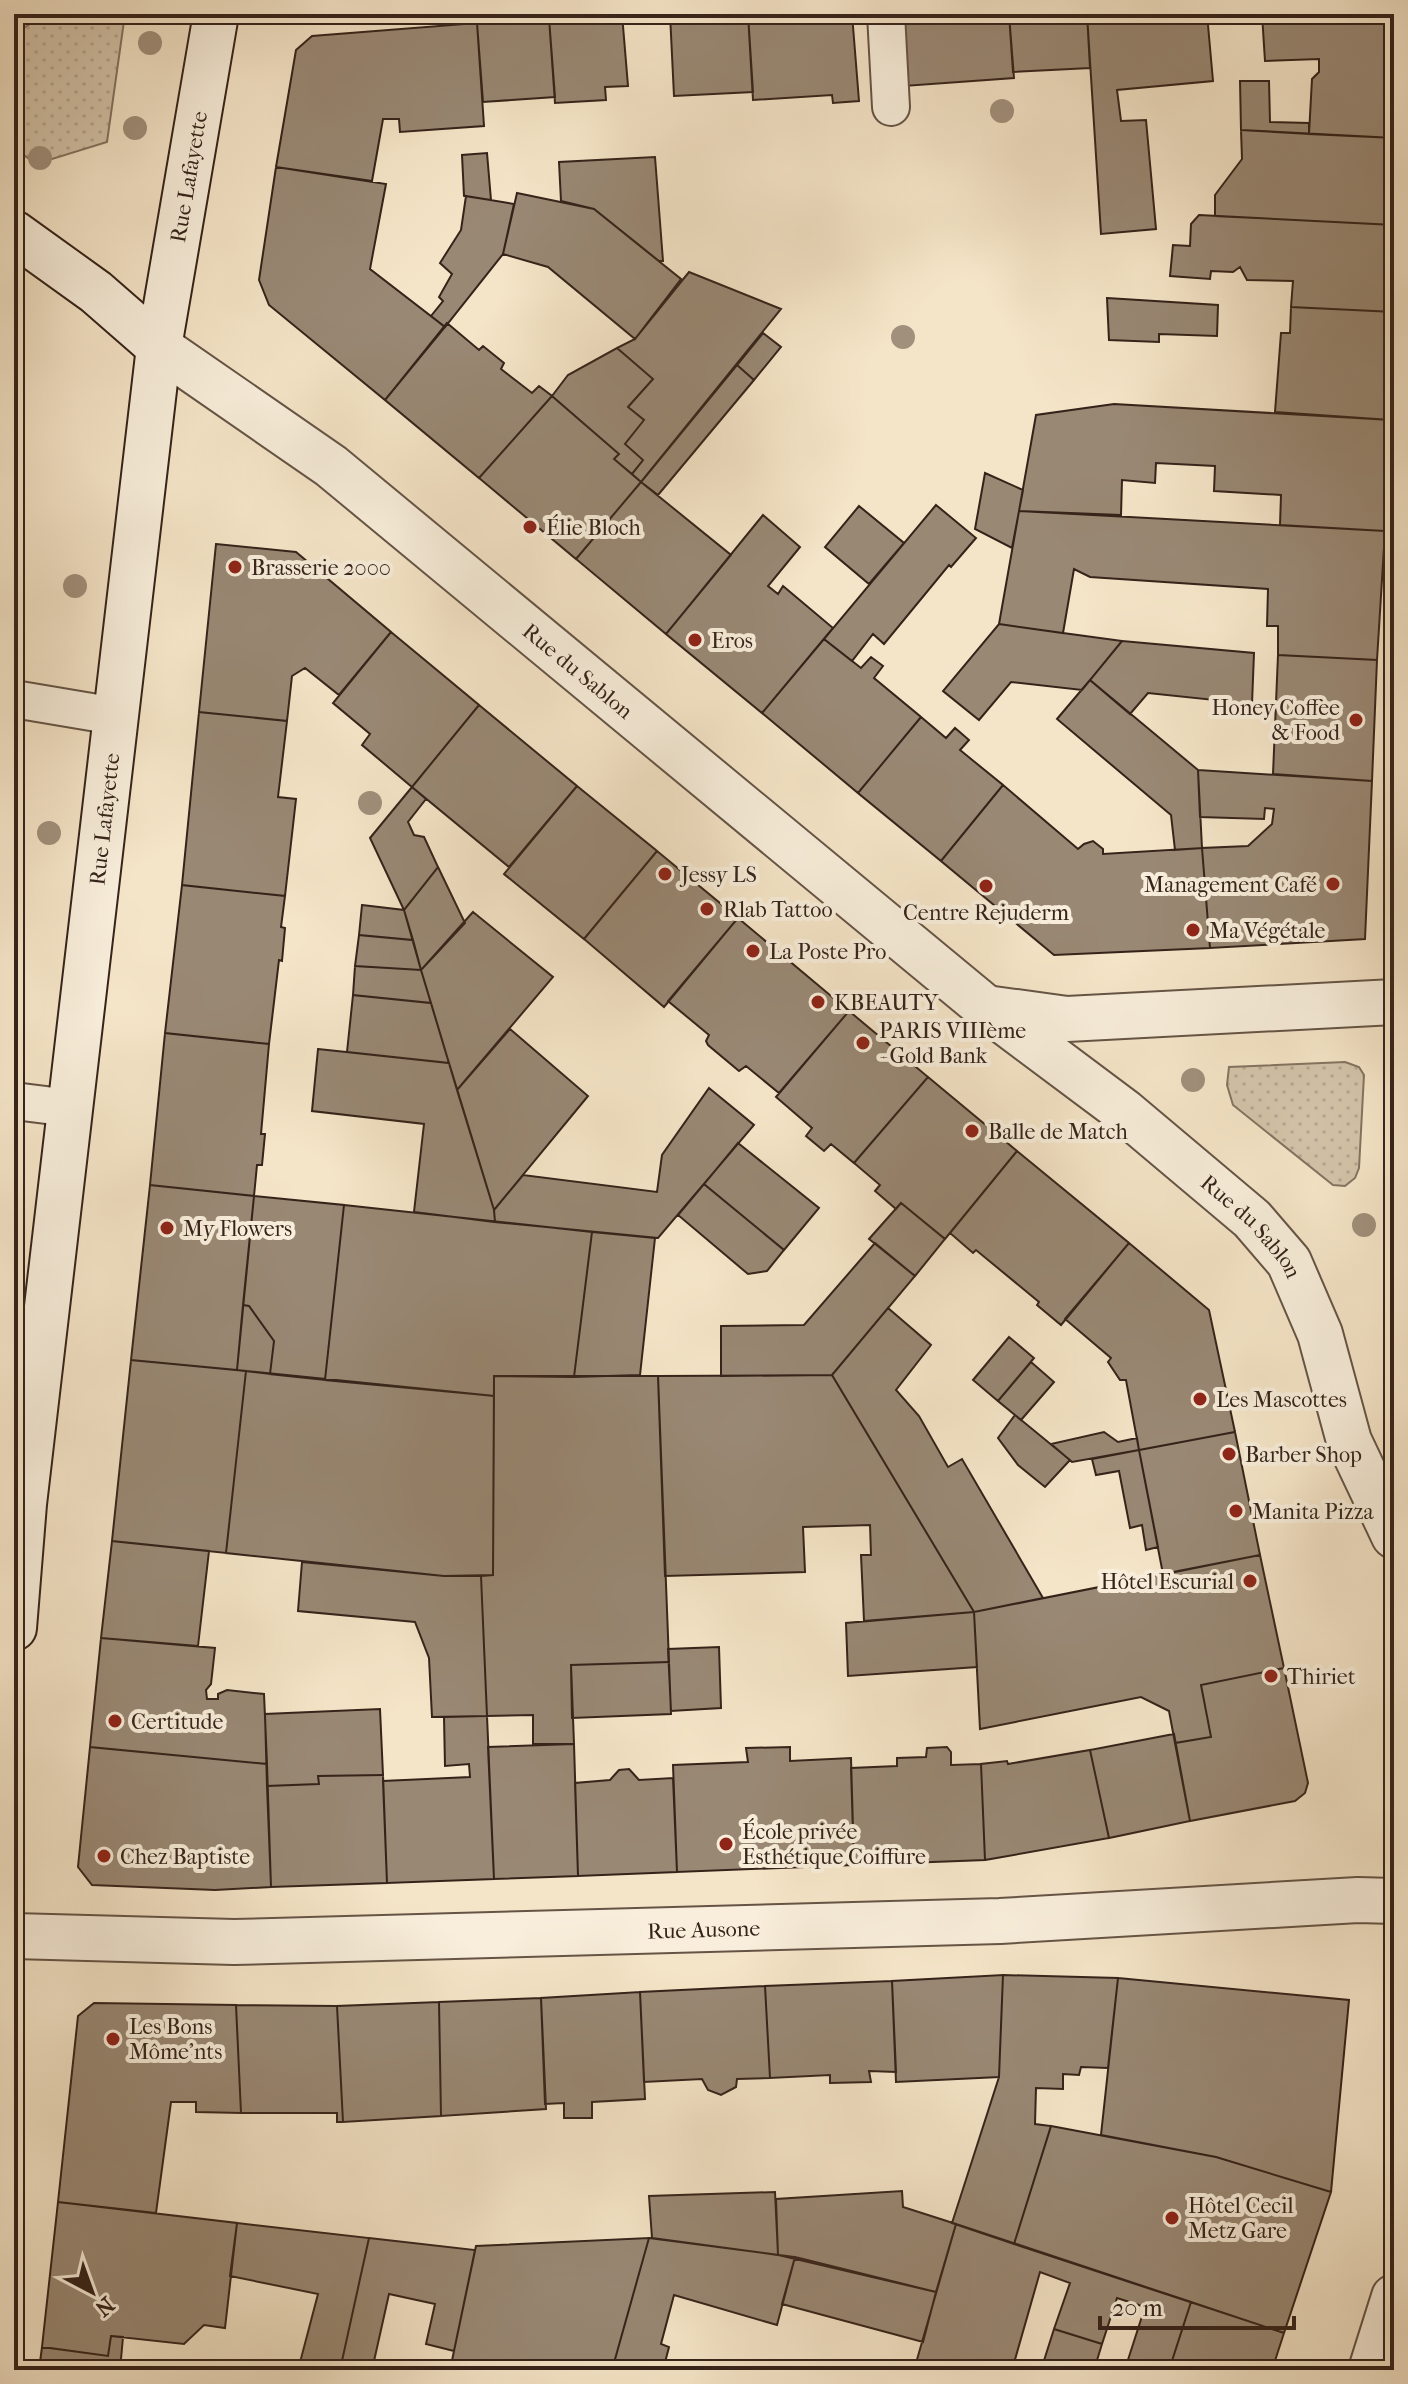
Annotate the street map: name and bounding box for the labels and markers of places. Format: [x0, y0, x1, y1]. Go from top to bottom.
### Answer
place label: Élie Bloch [546, 514, 641, 541]
marker: Élie Bloch [521, 518, 539, 536]
place label: Brasserie 2000 [251, 555, 391, 581]
marker: Brasserie 2000 [226, 558, 244, 576]
place label: Eros [711, 628, 753, 654]
marker: Eros [686, 631, 704, 649]
place label: Honey Coffee & Food [1212, 695, 1341, 746]
marker: Honey Coffee & Food [1347, 711, 1365, 729]
place label: Jessy LS [679, 862, 757, 888]
marker: Jessy LS [656, 865, 674, 883]
place label: Management Café [1144, 872, 1317, 898]
marker: Management Café [1324, 875, 1342, 893]
marker: Centre Rejuderm [977, 877, 995, 895]
place label: Rlab Tattoo [723, 897, 833, 923]
marker: Rlab Tattoo [698, 900, 716, 918]
place label: Centre Rejuderm [903, 900, 1070, 926]
place label: Ma Végétale [1209, 918, 1326, 944]
marker: Ma Végétale [1184, 921, 1202, 939]
place label: La Poste Pro [769, 939, 886, 965]
marker: La Poste Pro [744, 942, 762, 960]
place label: KBEAUTY [834, 990, 939, 1016]
marker: KBEAUTY [809, 993, 827, 1011]
place label: PARIS VIIIème - Gold Bank [879, 1018, 1026, 1069]
marker: PARIS VIIIème - Gold Bank [854, 1034, 872, 1052]
place label: Balle de Match [988, 1119, 1128, 1145]
marker: Balle de Match [963, 1122, 981, 1140]
place label: My Flowers [183, 1216, 292, 1242]
marker: My Flowers [158, 1219, 176, 1237]
place label: Les Mascottes [1216, 1387, 1347, 1413]
marker: Les Mascottes [1191, 1390, 1209, 1408]
place label: Barber Shop [1245, 1442, 1362, 1468]
marker: Barber Shop [1220, 1445, 1238, 1463]
place label: Manita Pizza [1252, 1499, 1374, 1525]
marker: Manita Pizza [1227, 1502, 1245, 1520]
place label: Hôtel Escurial [1101, 1569, 1234, 1595]
marker: Hôtel Escurial [1241, 1572, 1259, 1590]
place label: Thiriet [1287, 1664, 1356, 1690]
marker: Thiriet [1262, 1667, 1280, 1685]
place label: Certitude [131, 1709, 224, 1735]
marker: Certitude [106, 1712, 124, 1730]
place label: École privée Esthétique Coiffure [742, 1818, 926, 1870]
marker: École privée Esthétique Coiffure [717, 1835, 735, 1853]
place label: Chez Baptiste [120, 1844, 250, 1870]
marker: Chez Baptiste [95, 1847, 113, 1865]
place label: Les Bons Môme'nts [129, 2014, 222, 2065]
marker: Les Bons Môme'nts [104, 2030, 122, 2048]
place label: Hôtel Cecil Metz Gare [1188, 2193, 1294, 2244]
marker: Hôtel Cecil Metz Gare [1163, 2209, 1181, 2227]

